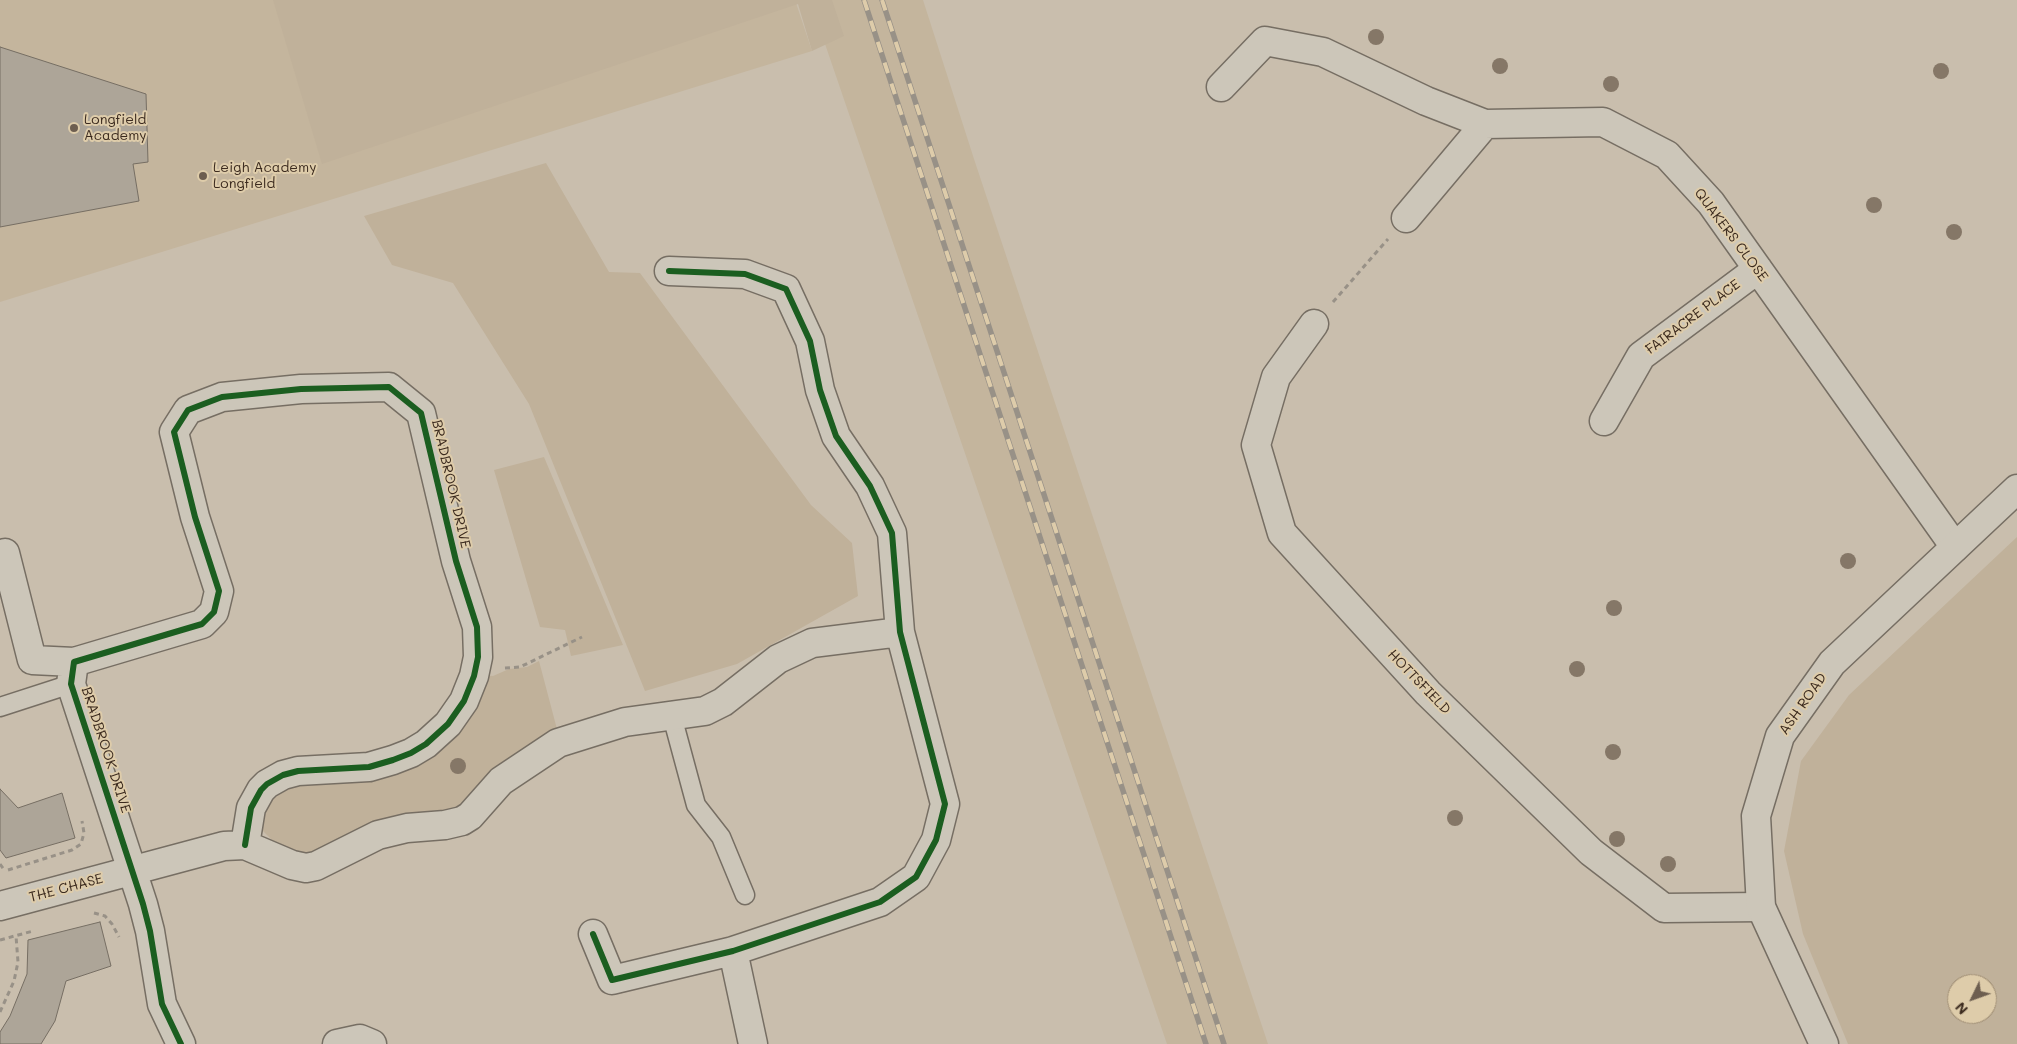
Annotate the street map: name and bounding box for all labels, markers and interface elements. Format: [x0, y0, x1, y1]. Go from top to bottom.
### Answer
place label: Longfield Academy [84, 112, 147, 144]
marker: Longfield Academy [68, 122, 80, 134]
place label: Leigh Academy Longfield [213, 160, 316, 192]
marker: Leigh Academy Longfield [197, 170, 209, 182]
street label: QUAKERS CLOSE [1691, 185, 1771, 285]
street label: FAIRACRE PLACE [1642, 276, 1744, 358]
street label: BRADBROOK DRIVE [428, 418, 474, 550]
street label: HOTTSFIELD [1384, 646, 1454, 718]
street label: ASH ROAD [1776, 670, 1830, 738]
street label: BRADBROOK DRIVE [78, 685, 134, 815]
street label: THE CHASE [27, 870, 105, 906]
north arrow [1947, 974, 1997, 1024]
text: N [1951, 998, 1972, 1019]

